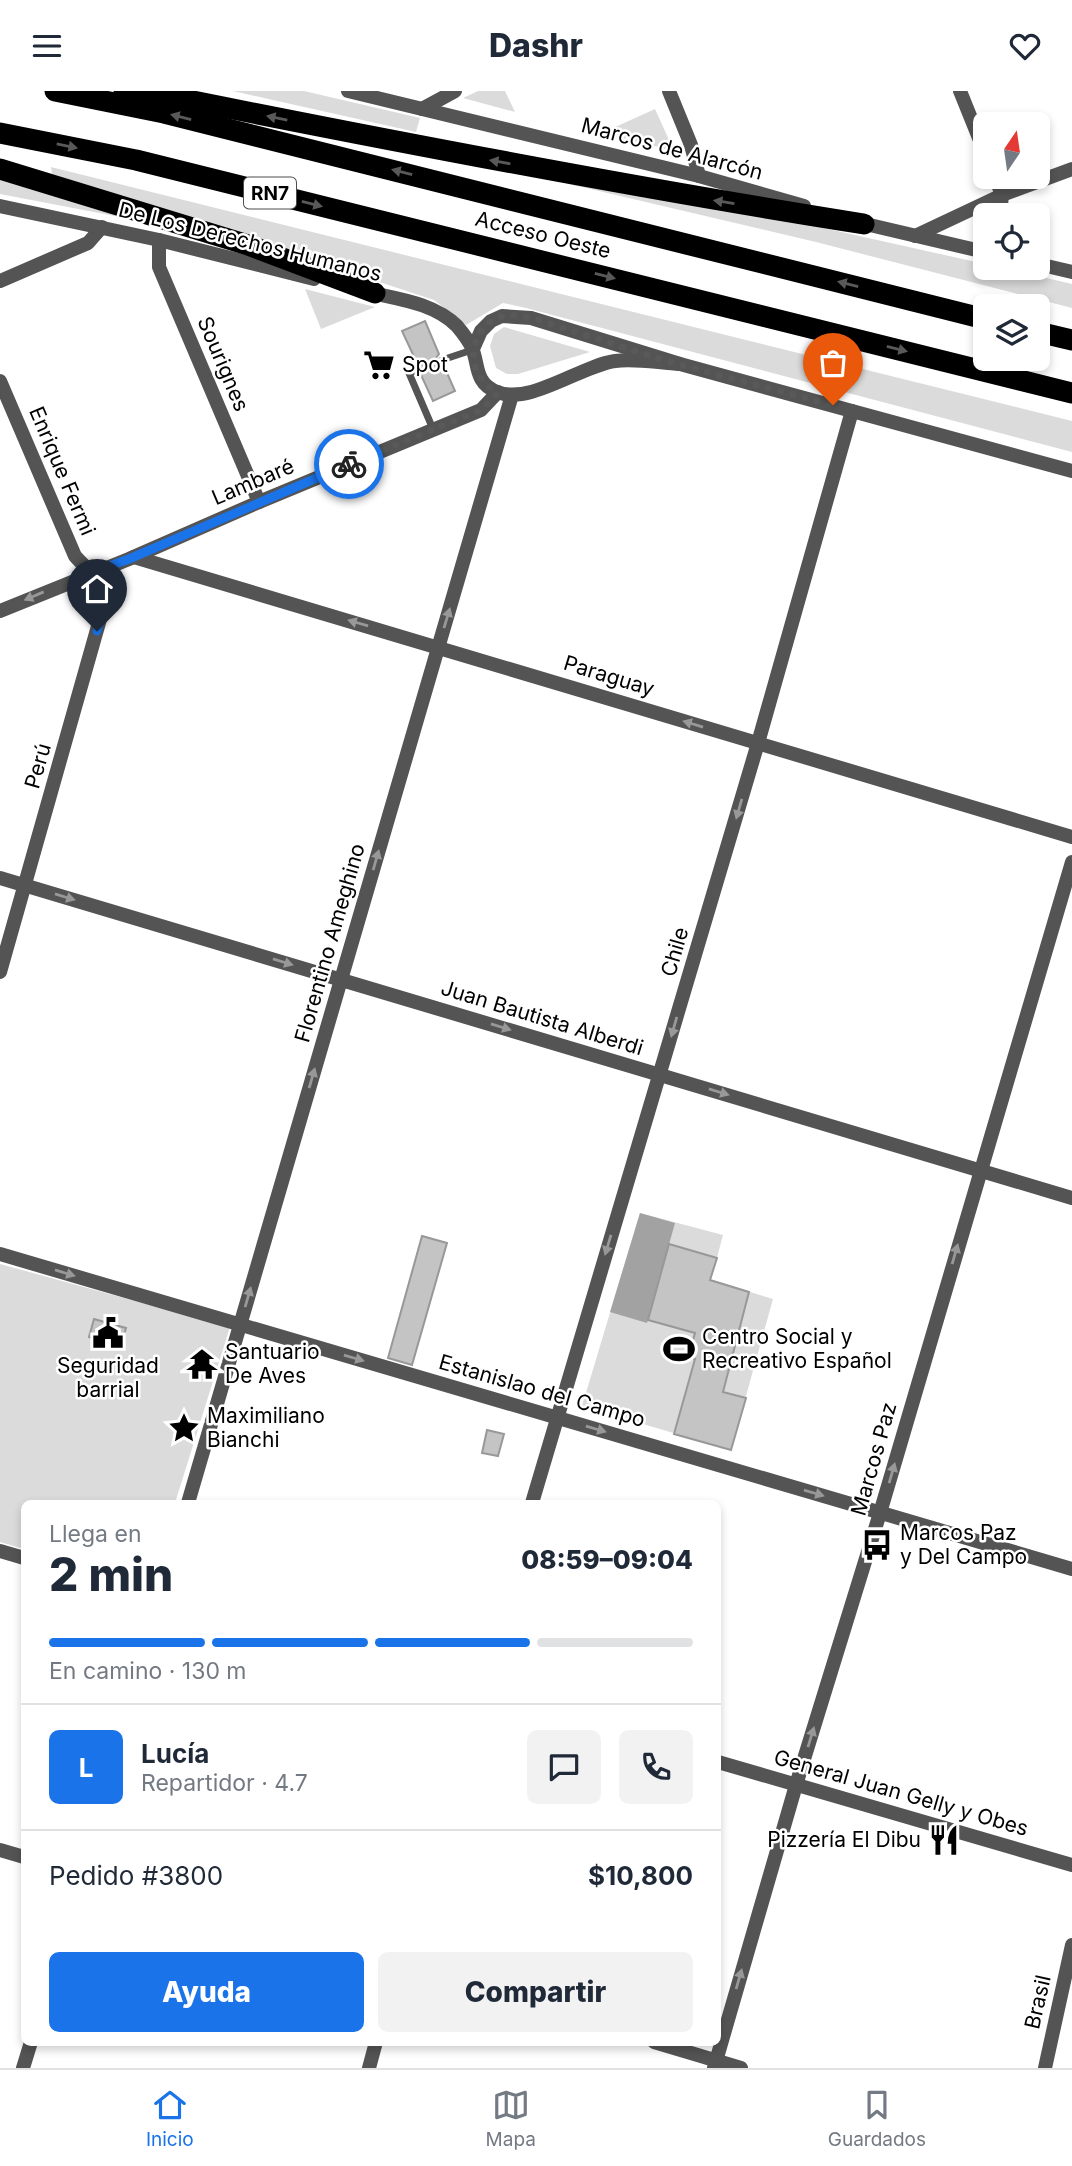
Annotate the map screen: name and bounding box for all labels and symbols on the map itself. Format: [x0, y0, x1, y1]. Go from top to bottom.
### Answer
one-way arrow [170, 111, 192, 122]
one-way arrow [266, 112, 288, 123]
street label: Marcos de Alarcón [579, 112, 766, 185]
north arrow [973, 112, 1050, 189]
one-way arrow [56, 141, 78, 152]
one-way arrow [489, 156, 511, 167]
one-way arrow [391, 166, 413, 177]
road number: RN7 [244, 177, 296, 209]
one-way arrow [713, 196, 735, 207]
street label: De Los Derechos Humanos [116, 197, 384, 286]
one-way arrow [301, 198, 323, 209]
street label: Acceso Oeste [473, 206, 613, 263]
one-way arrow [594, 271, 616, 282]
one-way arrow [837, 278, 859, 289]
street label: Sourignes [192, 313, 255, 415]
pin [803, 333, 863, 405]
one-way arrow [886, 344, 908, 355]
supermarket icon: Spot [362, 348, 396, 382]
place label: Spot [402, 352, 448, 377]
street label: Enrique Fermi [24, 403, 101, 539]
courier [314, 429, 384, 499]
street label: Lambaré [208, 453, 298, 510]
pin [67, 559, 127, 631]
one-way arrow [23, 591, 44, 602]
one-way arrow [443, 608, 453, 629]
one-way arrow [346, 617, 368, 628]
street label: Paraguay [561, 650, 658, 701]
one-way arrow [682, 718, 703, 728]
street label: Perú [19, 740, 56, 791]
one-way arrow [733, 799, 743, 820]
street label: Florentino Ameghino [289, 841, 370, 1045]
one-way arrow [372, 849, 382, 870]
one-way arrow [55, 893, 76, 903]
street label: Chile [656, 924, 693, 979]
one-way arrow [273, 958, 294, 968]
street label: Juan Bautista Alberdi [438, 975, 646, 1060]
one-way arrow [669, 1017, 679, 1038]
one-way arrow [491, 1023, 512, 1033]
one-way arrow [308, 1068, 318, 1089]
one-way arrow [709, 1088, 730, 1098]
one-way arrow [603, 1234, 613, 1255]
one-way arrow [951, 1244, 961, 1265]
one-way arrow [55, 1269, 76, 1279]
one-way arrow [244, 1286, 254, 1307]
public building icon: Seguridad barrial [91, 1316, 125, 1350]
place label: Centro Social y Recreativo Español [702, 1324, 892, 1373]
sports icon: Centro Social y Recreativo Español [662, 1332, 696, 1366]
place label: Santuario De Aves [225, 1339, 320, 1388]
temple icon: Santuario De Aves [185, 1347, 219, 1381]
street label: Estanislao del Campo [436, 1349, 648, 1432]
place label: Seguridad barrial [57, 1353, 159, 1402]
one-way arrow [344, 1353, 365, 1363]
street label: Marcos Paz [845, 1399, 902, 1518]
place label: Maximiliano Bianchi [207, 1403, 325, 1452]
place icon: Maximiliano Bianchi [167, 1411, 201, 1445]
one-way arrow [586, 1424, 607, 1434]
one-way arrow [887, 1462, 897, 1483]
one-way arrow [804, 1489, 825, 1499]
place label: Marcos Paz y Del Campo [900, 1520, 1027, 1569]
bus stop icon: Marcos Paz y Del Campo [860, 1528, 894, 1562]
one-way arrow [806, 1726, 816, 1747]
street label: General Juan Gelly y Obes [771, 1744, 1031, 1841]
restaurant icon: Pizzería El Dibu [927, 1823, 961, 1857]
place label: Pizzería El Dibu [767, 1827, 921, 1852]
one-way arrow [735, 1968, 745, 1989]
street label: Brasil [1019, 1972, 1056, 2031]

